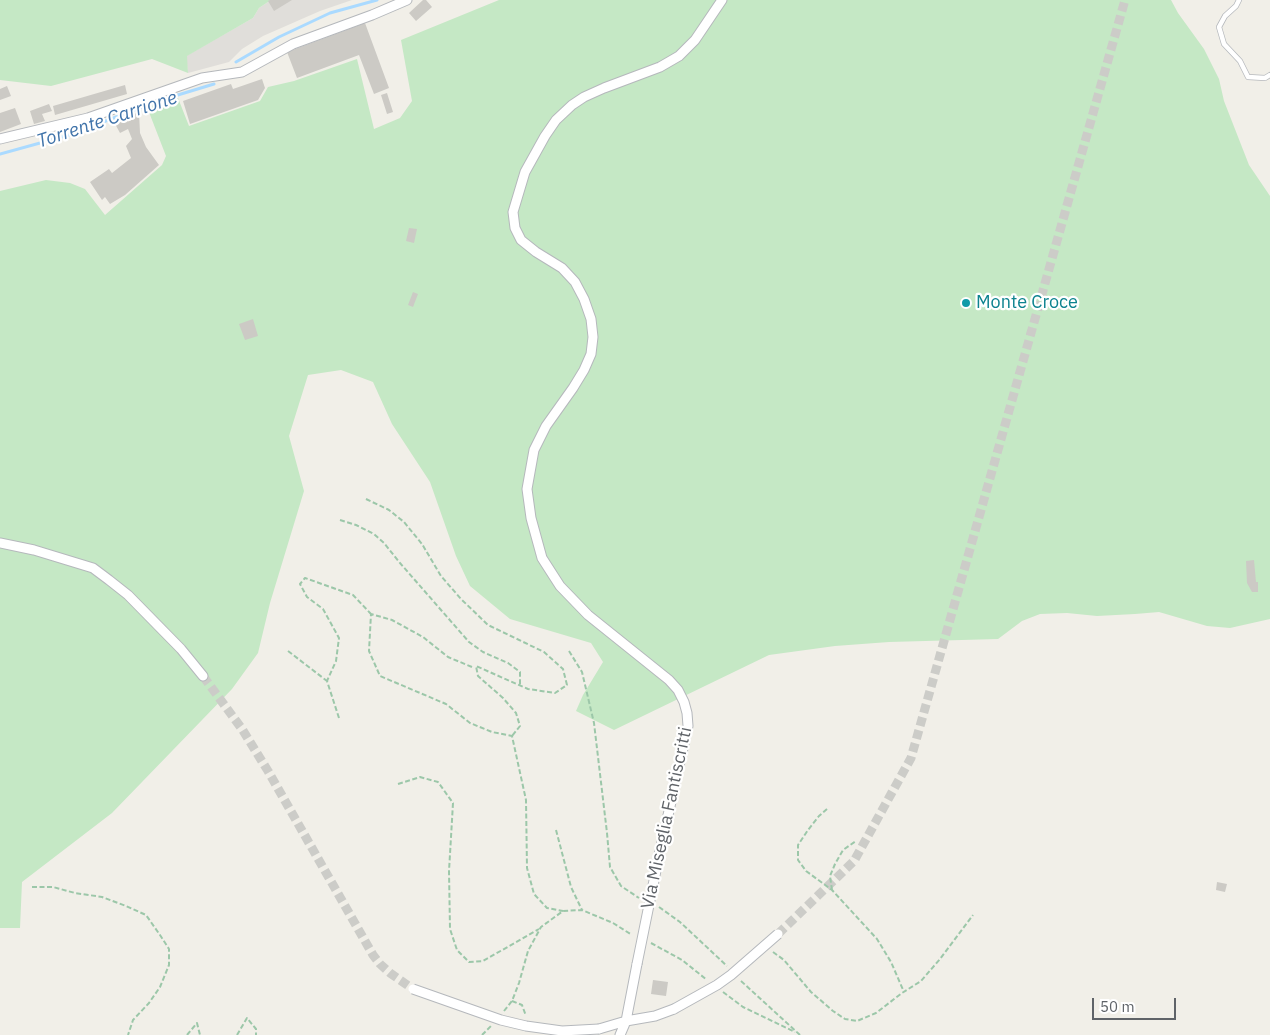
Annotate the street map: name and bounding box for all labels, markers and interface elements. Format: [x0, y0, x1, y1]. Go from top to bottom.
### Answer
water label: Torrente Carrione [34, 87, 180, 153]
place label: Monte Croce [976, 292, 1078, 314]
marker: Monte Croce [960, 297, 972, 309]
street label: Via Miseglia Fantiscritti [637, 725, 697, 911]
scale bar [1095, 988, 1179, 1020]
text: 50 m [1100, 997, 1135, 1016]

